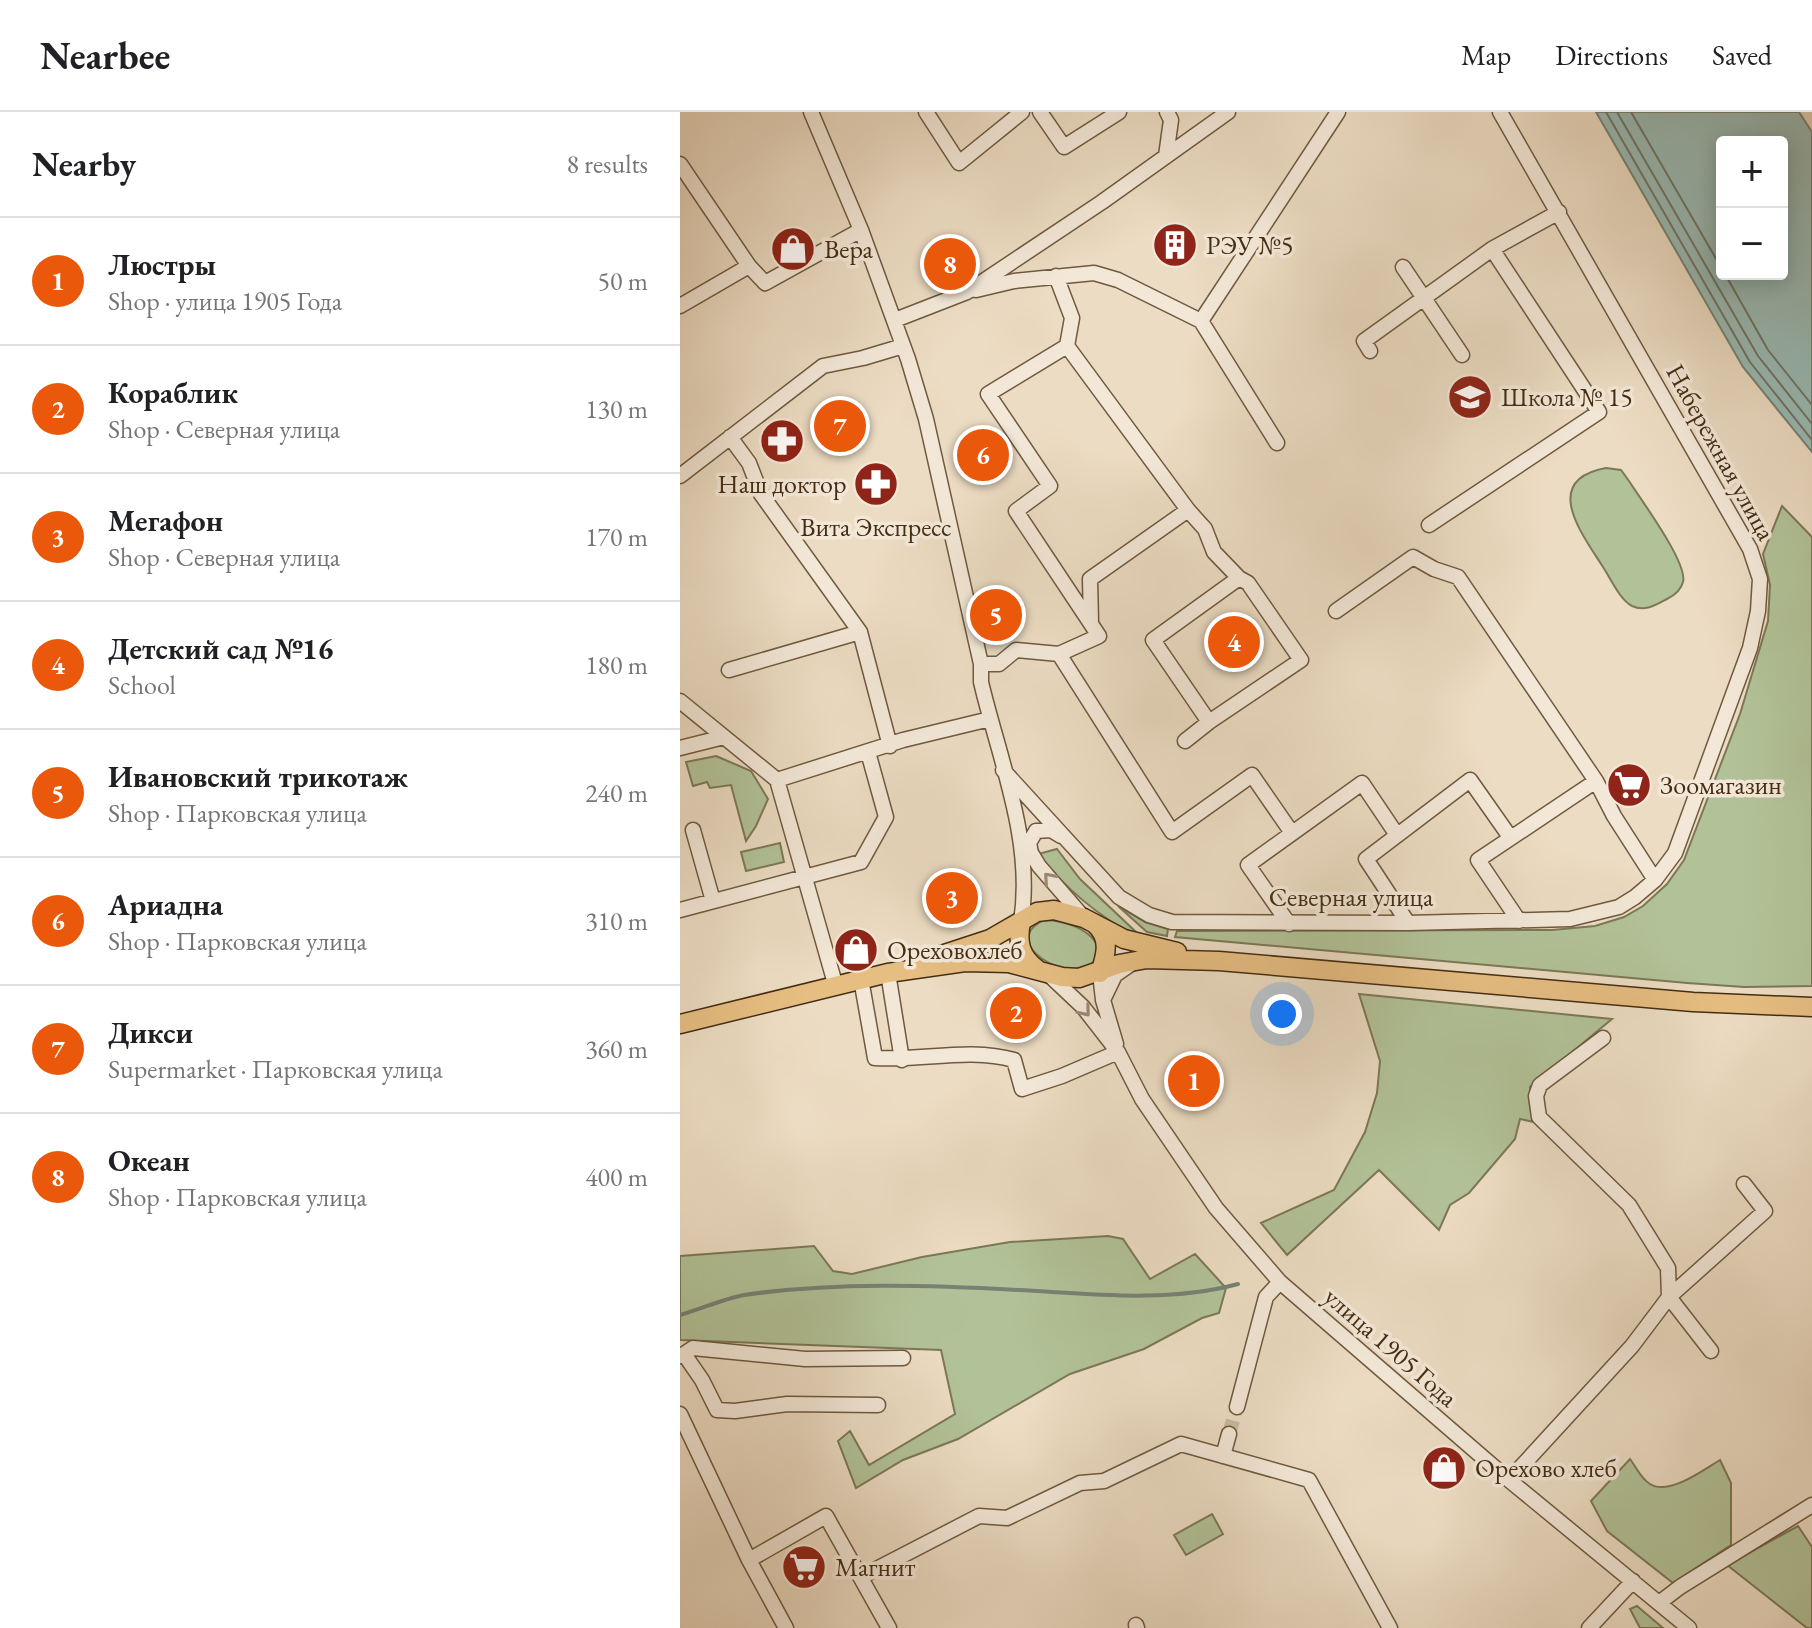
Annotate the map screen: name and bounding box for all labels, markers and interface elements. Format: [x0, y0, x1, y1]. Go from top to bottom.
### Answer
text: Nearbee [40, 31, 170, 80]
text: Map [1461, 37, 1511, 73]
text: Directions [1555, 37, 1668, 73]
text: Saved [1712, 37, 1772, 73]
map controls [1716, 136, 1788, 280]
button: + [1716, 136, 1788, 208]
text: Nearby [32, 142, 136, 186]
text: 8 results [567, 147, 648, 181]
button: − [1716, 208, 1788, 280]
building icon: РЭУ №5 [1151, 221, 1199, 269]
shop icon: Вера [769, 225, 817, 273]
place label: РЭУ №5 [1206, 228, 1293, 262]
place label: Вера [824, 232, 873, 266]
pin: 8 [924, 234, 976, 294]
text: Люстры [108, 245, 216, 284]
text: 1 [51, 264, 65, 298]
text: 50 m [598, 264, 648, 298]
text: Shop · улица 1905 Года [108, 284, 342, 318]
street label: Набережная улица [1659, 358, 1784, 547]
text: Кораблик [108, 373, 238, 412]
school or university icon: Школа № 15 [1446, 373, 1494, 421]
place label: Школа № 15 [1501, 380, 1633, 414]
text: 2 [51, 392, 65, 426]
text: 130 m [585, 392, 648, 426]
pin: 7 [814, 396, 866, 456]
text: Shop · Северная улица [108, 412, 340, 446]
pharmacy icon: Наш доктор [758, 417, 806, 465]
pin: 6 [957, 425, 1009, 485]
pharmacy icon: Вита Экспресс [852, 460, 900, 508]
place label: Наш доктор [718, 467, 846, 501]
text: Мегафон [108, 501, 223, 540]
place label: Вита Экспресс [800, 510, 952, 544]
text: 3 [51, 520, 65, 554]
text: 170 m [585, 520, 648, 554]
text: Shop · Северная улица [108, 540, 340, 574]
pin: 5 [970, 585, 1022, 645]
pin: 4 [1208, 612, 1260, 672]
text: Детский сад №16 [108, 629, 333, 668]
text: 4 [51, 648, 65, 682]
text: 180 m [585, 648, 648, 682]
text: School [108, 668, 176, 702]
text: Ивановский трикотаж [108, 757, 408, 796]
supermarket icon: Зоомагазин [1605, 761, 1653, 809]
place label: Зоомагазин [1660, 768, 1782, 802]
text: 5 [51, 776, 65, 810]
text: 240 m [585, 776, 648, 810]
text: Shop · Парковская улица [108, 796, 367, 830]
pin: 3 [926, 868, 978, 928]
one-way arrow [1044, 872, 1059, 887]
street label: Северная улица [1269, 880, 1434, 914]
text: Ариадна [108, 885, 223, 924]
text: 6 [51, 904, 65, 938]
text: 310 m [585, 904, 648, 938]
text: Shop · Парковская улица [108, 924, 367, 958]
shop icon: Ореховохлеб [832, 926, 880, 974]
place label: Ореховохлеб [887, 933, 1023, 967]
pin: 2 [990, 983, 1042, 1043]
your location [1262, 994, 1302, 1034]
one-way arrow [1075, 1002, 1090, 1016]
text: Дикси [108, 1013, 193, 1052]
text: 7 [51, 1032, 65, 1066]
text: 360 m [585, 1032, 648, 1066]
pin: 1 [1168, 1051, 1220, 1111]
text: Supermarket · Парковская улица [108, 1052, 443, 1086]
text: Океан [108, 1141, 190, 1180]
text: 8 [51, 1160, 65, 1194]
text: 400 m [585, 1160, 648, 1194]
text: Shop · Парковская улица [108, 1180, 367, 1214]
street label: улица 1905 Года [1317, 1280, 1465, 1415]
shop icon: Орехово хлеб [1420, 1444, 1468, 1492]
place label: Орехово хлеб [1475, 1451, 1617, 1485]
supermarket icon: Магнит [780, 1543, 828, 1591]
place label: Магнит [835, 1550, 916, 1584]

